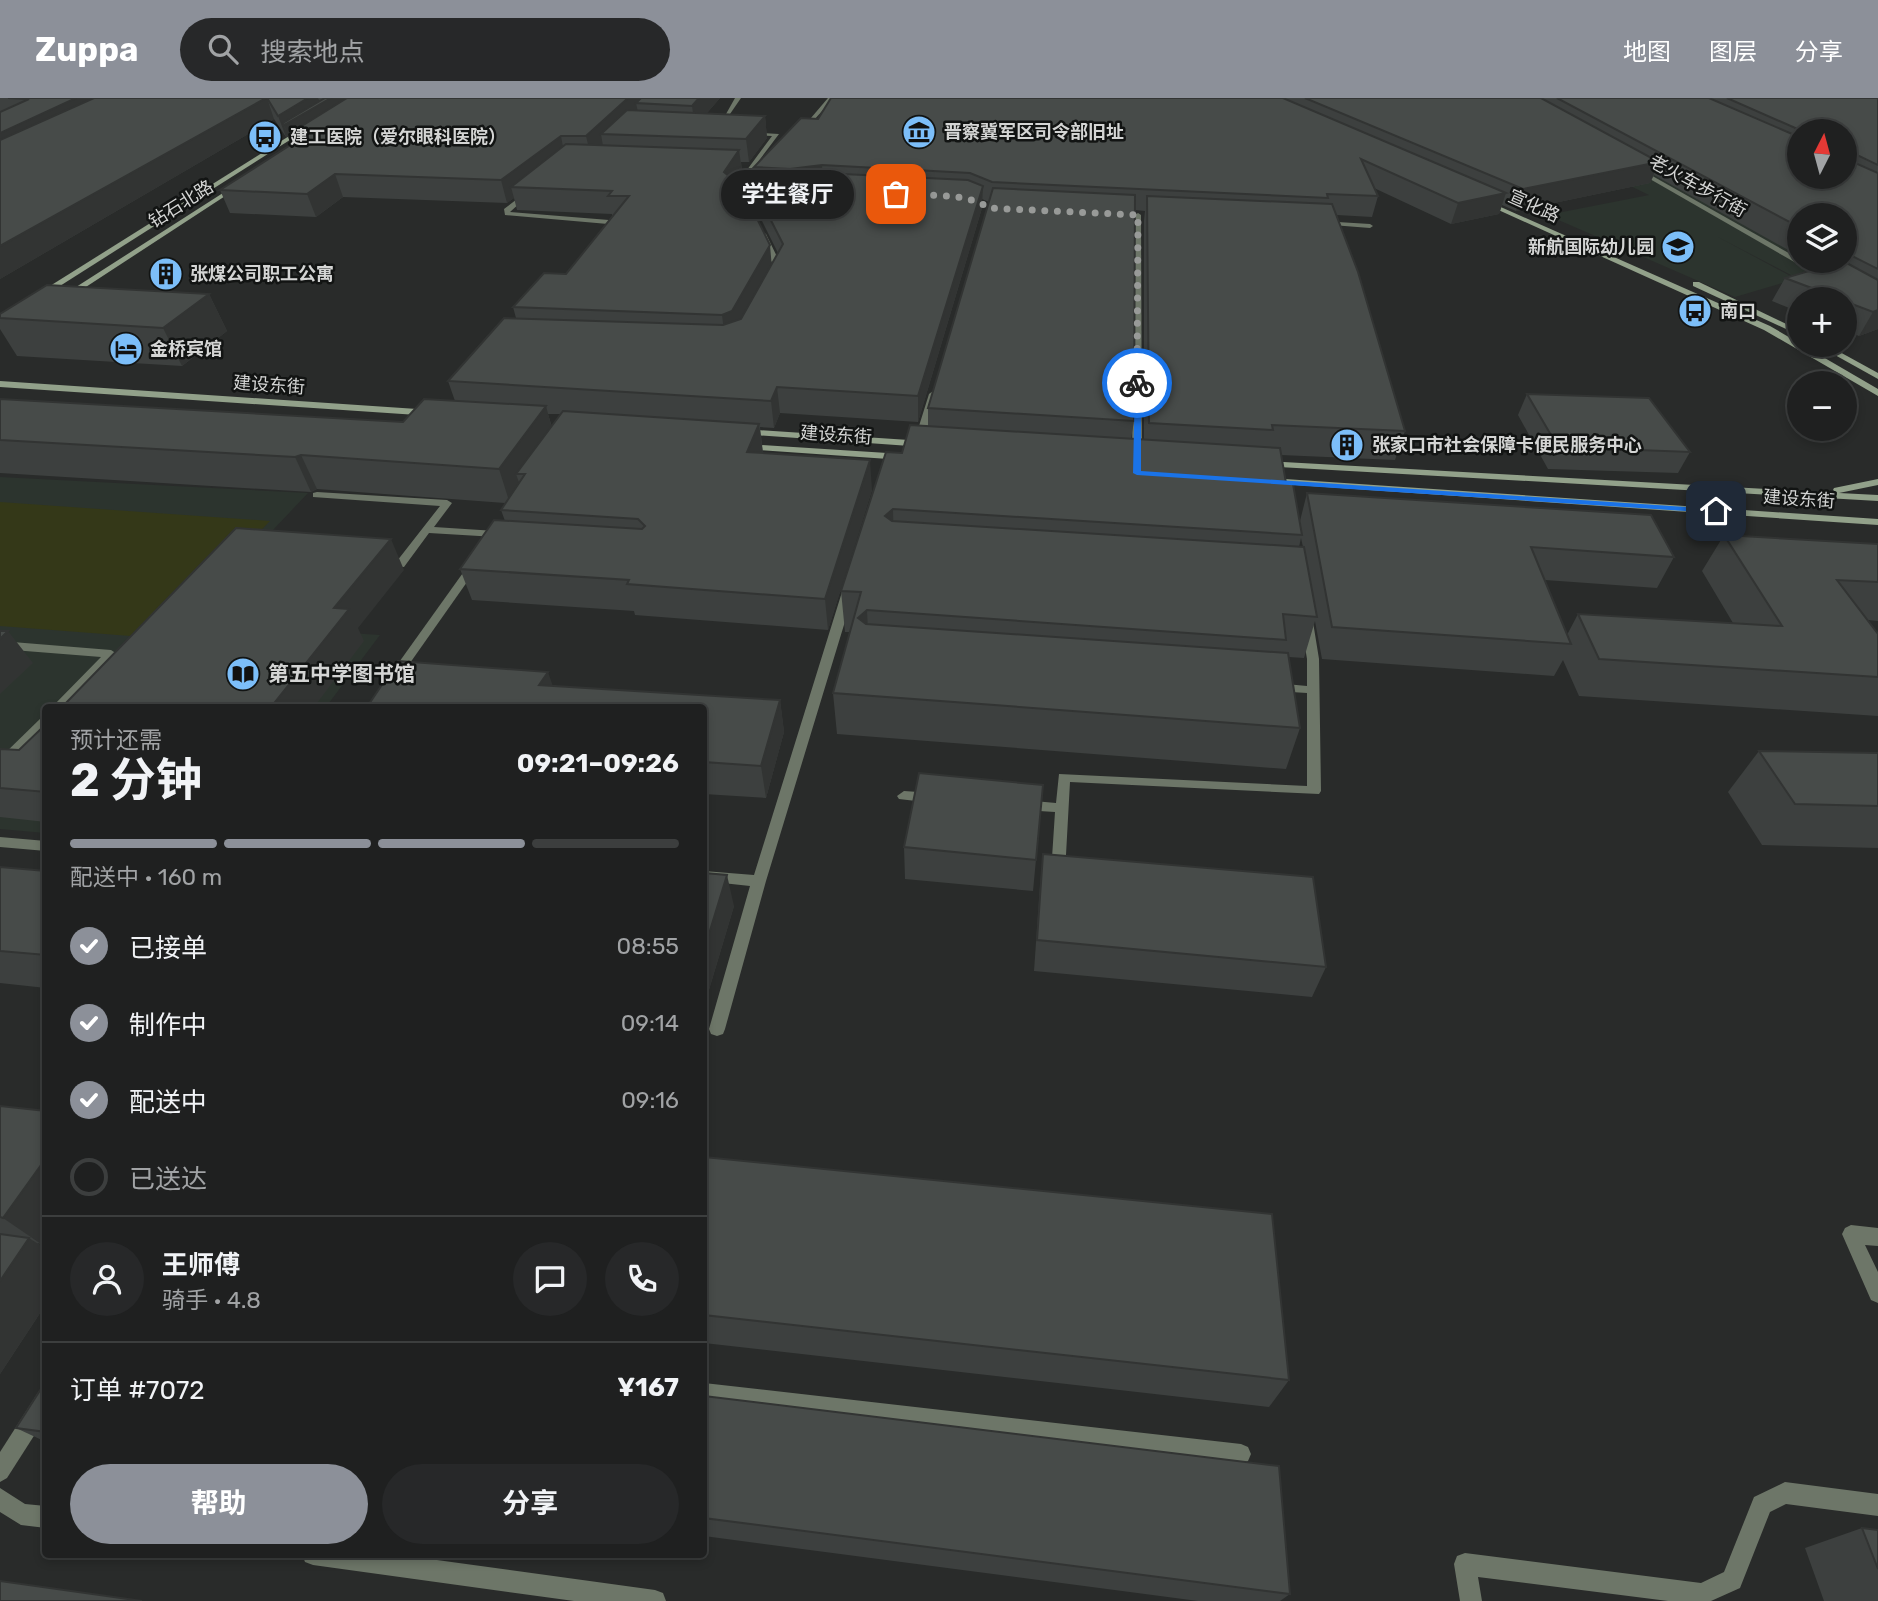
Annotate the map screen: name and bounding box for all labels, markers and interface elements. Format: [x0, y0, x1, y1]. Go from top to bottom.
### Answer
search box [180, 18, 670, 81]
text: Zuppa [35, 30, 138, 69]
icon: search [204, 30, 242, 68]
text: 搜索地点 [260, 37, 365, 68]
text: 地图 [1623, 38, 1671, 66]
text: 图层 [1709, 38, 1757, 66]
text: 分享 [1795, 38, 1843, 66]
museum icon: 晋察冀军区司令部旧址 [900, 113, 938, 151]
bus stop icon: 建工医院（爱尔眼科医院） [246, 118, 284, 156]
north arrow [1787, 119, 1857, 189]
map controls [1787, 119, 1857, 441]
place label: 晋察冀军区司令部旧址 [944, 121, 1124, 143]
place label: 建工医院（爱尔眼科医院） [290, 126, 506, 148]
street label: 老火车步行街 [1645, 150, 1751, 222]
pin [866, 164, 926, 224]
callout: 学生餐厅 [721, 170, 854, 218]
icon: bag [877, 175, 915, 213]
street label: 钻石北路 [145, 176, 217, 232]
text: 学生餐厅 [742, 180, 834, 208]
street label: 宣化路 [1505, 185, 1563, 227]
button: layers [1787, 203, 1857, 273]
school or university icon: 新航国际幼儿园 [1659, 228, 1697, 266]
place label: 新航国际幼儿园 [1528, 236, 1654, 258]
building icon: 张煤公司职工公寓 [147, 255, 185, 293]
place label: 张煤公司职工公寓 [190, 263, 334, 285]
button: + [1787, 287, 1857, 357]
bus stop icon: 南口 [1676, 292, 1714, 330]
place label: 南口 [1720, 300, 1756, 322]
hotel icon: 金桥宾馆 [107, 330, 145, 368]
place label: 金桥宾馆 [150, 338, 222, 360]
courier [1102, 348, 1172, 418]
icon: bike [1118, 364, 1156, 402]
button: − [1787, 371, 1857, 441]
street label: 建设东街 [232, 372, 306, 398]
street label: 建设东街 [799, 422, 873, 448]
building icon: 张家口市社会保障卡便民服务中心 [1328, 426, 1366, 464]
place label: 张家口市社会保障卡便民服务中心 [1372, 434, 1642, 456]
pin [1686, 481, 1746, 541]
street label: 建设东街 [1762, 486, 1836, 512]
icon: home [1697, 492, 1735, 530]
library icon: 第五中学图书馆 [224, 655, 262, 693]
place label: 第五中学图书馆 [268, 661, 415, 686]
text: 预计还需 [70, 726, 162, 754]
text: 09:21–09:26 [517, 748, 679, 779]
text: 2 分钟 [70, 753, 202, 808]
text: 配送中 · 160 m [70, 863, 222, 891]
icon: check [70, 927, 108, 965]
text: 08:55 [617, 932, 679, 960]
text: 已接单 [129, 933, 207, 964]
icon: check [70, 1004, 108, 1042]
text: 09:14 [621, 1009, 679, 1037]
text: 制作中 [129, 1010, 207, 1041]
icon: check [70, 1081, 108, 1119]
text: 09:16 [621, 1086, 679, 1114]
text: 配送中 [129, 1087, 207, 1118]
text: 已送达 [129, 1164, 207, 1195]
button: person [70, 1242, 144, 1316]
button: chat [513, 1242, 587, 1316]
button: phone [605, 1242, 679, 1316]
text: 王师傅 [162, 1250, 240, 1281]
text: 骑手 · 4.8 [162, 1286, 261, 1314]
text: ¥167 [617, 1372, 679, 1403]
text: 订单 #7072 [70, 1375, 205, 1406]
button: 帮助 [70, 1464, 368, 1544]
button: 分享 [382, 1464, 679, 1544]

